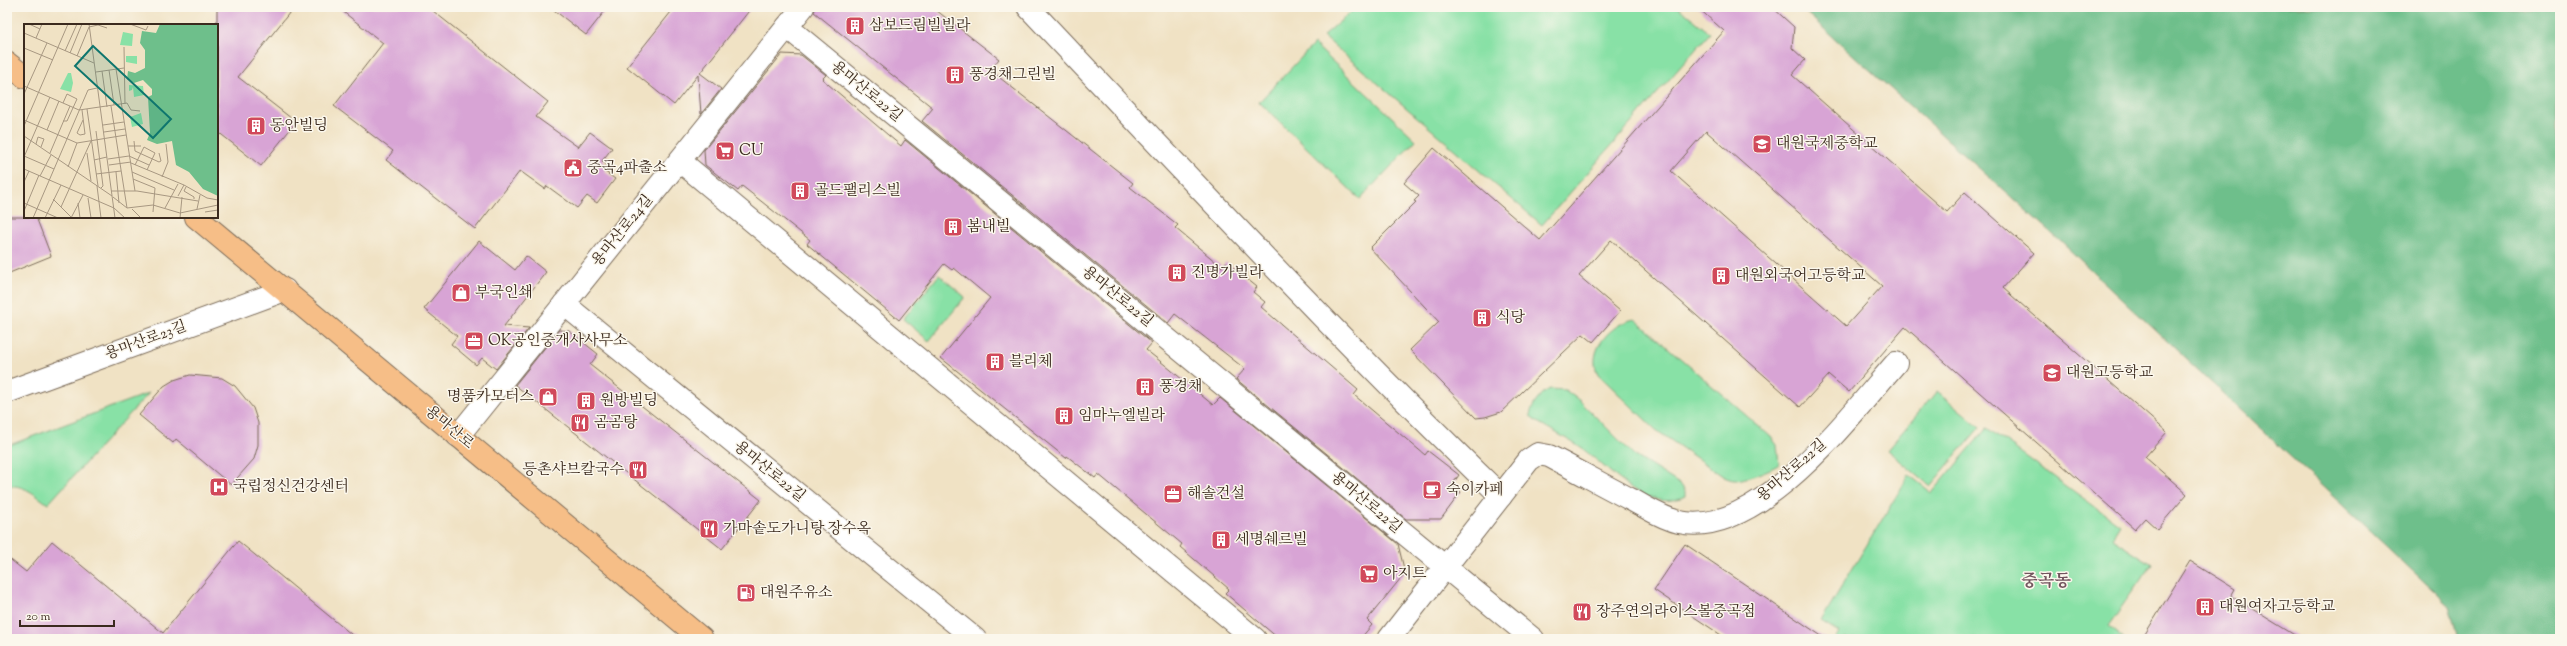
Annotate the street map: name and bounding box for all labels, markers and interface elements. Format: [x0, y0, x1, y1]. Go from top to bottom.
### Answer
building icon: 삼보드림빌빌라 [844, 15, 866, 37]
place label: 삼보드림빌빌라 [869, 16, 971, 37]
inset map [24, 24, 218, 218]
street label: 용마산로22길 [826, 57, 906, 127]
building icon: 풍경채그린빌 [944, 64, 966, 86]
place label: 풍경채그린빌 [969, 65, 1056, 86]
building icon: 동안빌딩 [245, 115, 267, 137]
place label: 동안빌딩 [270, 116, 328, 137]
school or university icon: 대원국제중학교 [1751, 133, 1773, 155]
place label: 대원국제중학교 [1776, 134, 1878, 155]
supermarket icon: CU [714, 140, 736, 162]
place label: CU [739, 141, 763, 162]
public building icon: 중곡4파출소 [562, 157, 584, 179]
place label: 중곡4파출소 [587, 158, 668, 179]
building icon: 골드팰리스빌 [789, 180, 811, 202]
place label: 골드팰리스빌 [814, 181, 901, 202]
street label: 용마산로24길 [587, 191, 659, 271]
building icon: 봄내빌 [942, 216, 964, 238]
place label: 봄내빌 [967, 217, 1010, 238]
street label: 용마산로22길 [1077, 262, 1157, 332]
building icon: 진명가빌라 [1166, 262, 1188, 284]
place label: 진명가빌라 [1191, 263, 1264, 284]
building icon: 대원외국어고등학교 [1710, 265, 1732, 287]
place label: 대원외국어고등학교 [1735, 266, 1866, 287]
shop icon: 부국인쇄 [450, 282, 472, 304]
place label: 부국인쇄 [475, 283, 533, 304]
building icon: 식당 [1471, 307, 1493, 329]
place label: 식당 [1496, 308, 1525, 329]
street label: 용마산로23길 [102, 317, 190, 365]
office icon: OK공인중개사사무소 [463, 330, 485, 352]
place label: OK공인중개사사무소 [488, 331, 628, 352]
building icon: 블리체 [984, 351, 1006, 373]
place label: 블리체 [1009, 352, 1052, 373]
school or university icon: 대원고등학교 [2041, 362, 2063, 384]
place label: 대원고등학교 [2066, 363, 2153, 384]
building icon: 풍경채 [1134, 376, 1156, 398]
place label: 풍경채 [1159, 377, 1202, 398]
shop icon: 명품카모터스 [537, 386, 559, 408]
place label: 명품카모터스 [447, 387, 534, 408]
building icon: 원방빌딩 [575, 390, 597, 412]
place label: 원방빌딩 [600, 391, 658, 412]
street label: 용마산로 [420, 401, 478, 455]
building icon: 임마누엘빌라 [1053, 405, 1075, 427]
place label: 임마누엘빌라 [1078, 406, 1165, 427]
restaurant icon: 곰곰탕 [569, 412, 591, 434]
place label: 곰곰탕 [594, 413, 638, 434]
street label: 용마산로22길 [1752, 435, 1832, 507]
street label: 용마산로22길 [729, 437, 809, 507]
restaurant icon: 등촌샤브칼국수 [627, 459, 649, 481]
place label: 등촌샤브칼국수 [523, 460, 625, 481]
street label: 용마산로22길 [1326, 467, 1406, 539]
hospital icon: 국립정신건강센터 [208, 476, 230, 498]
place label: 국립정신건강센터 [233, 477, 349, 498]
cafe icon: 숙이카페 [1421, 479, 1443, 501]
place label: 숙이카페 [1446, 480, 1504, 501]
office icon: 해솔건설 [1162, 483, 1184, 505]
place label: 해솔건설 [1187, 484, 1245, 505]
restaurant icon: 가마솥도가니탕 장수옥 [698, 518, 720, 540]
place label: 가마솥도가니탕 장수옥 [723, 519, 872, 540]
building icon: 세명쉐르빌 [1210, 529, 1232, 551]
place label: 세명쉐르빌 [1235, 530, 1307, 551]
supermarket icon: 아지트 [1358, 563, 1380, 585]
place label: 아지트 [1383, 564, 1427, 585]
district label: 중곡동 [2021, 570, 2071, 594]
fuel station icon: 대원주유소 [735, 582, 757, 604]
place label: 대원주유소 [760, 583, 833, 604]
building icon: 대원여자고등학교 [2194, 596, 2216, 618]
place label: 대원여자고등학교 [2219, 597, 2335, 618]
restaurant icon: 장주연의라이스볼중곡점 [1571, 601, 1593, 623]
scale bar [20, 602, 114, 628]
place label: 장주연의라이스볼중곡점 [1596, 602, 1755, 623]
text: 20 m [26, 608, 51, 626]

